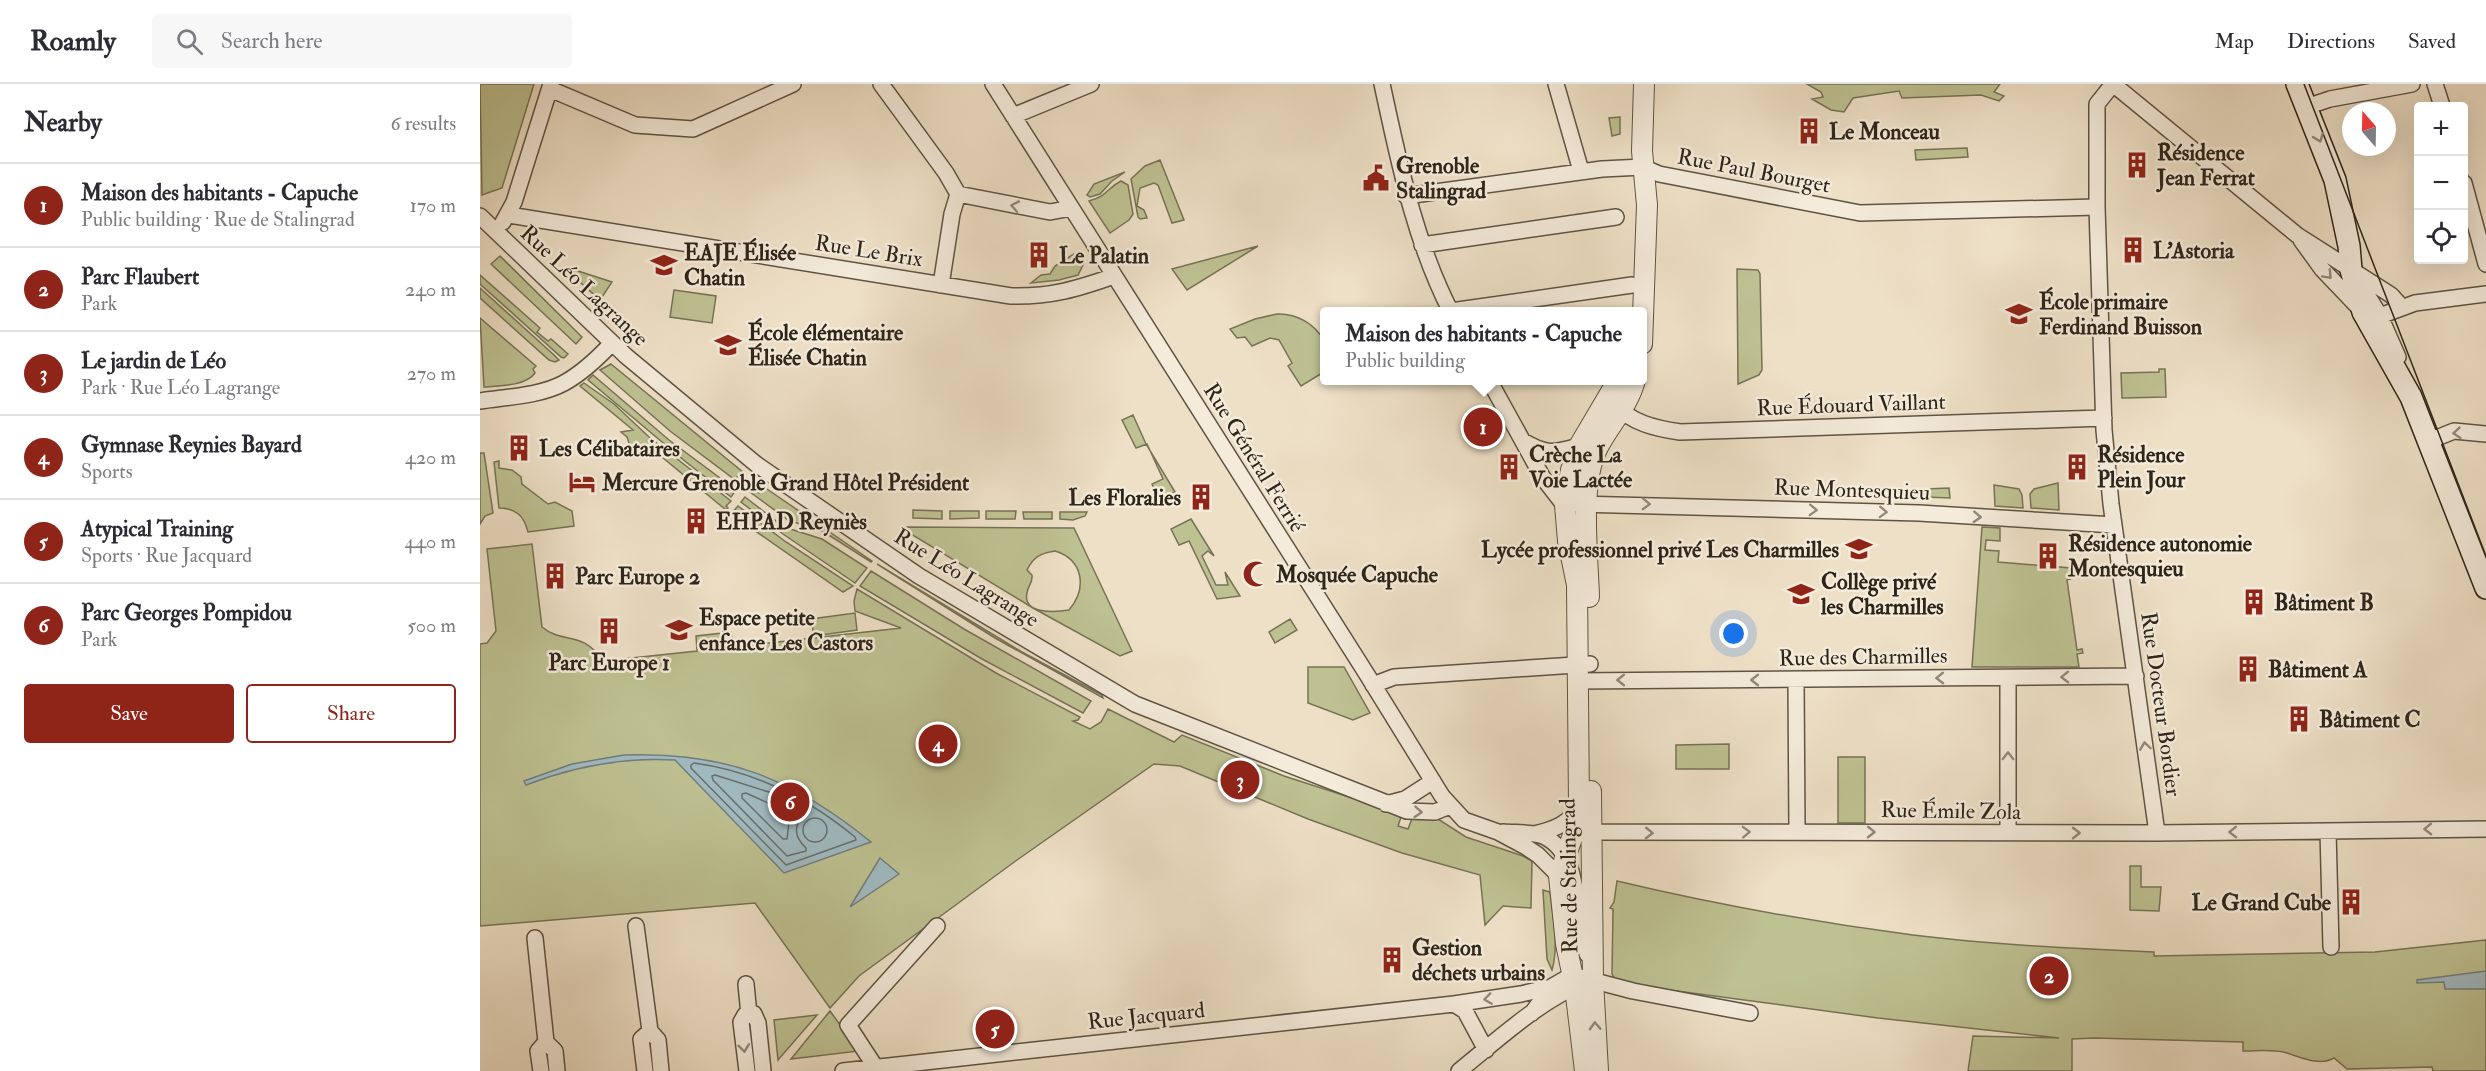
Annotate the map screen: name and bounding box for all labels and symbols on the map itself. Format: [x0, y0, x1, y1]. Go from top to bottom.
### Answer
north arrow [2342, 102, 2396, 156]
building icon: Le Monceau [1794, 116, 1824, 146]
place label: Le Monceau [1829, 118, 1941, 146]
one-way arrow [2312, 132, 2324, 143]
place label: Résidence Jean Ferrat [2156, 139, 2256, 193]
street label: Rue Paul Bourget [1675, 142, 1833, 200]
building icon: Résidence Jean Ferrat [2122, 150, 2152, 180]
place label: Grenoble Stalingrad [1396, 152, 1486, 206]
public building icon: Grenoble Stalingrad [1361, 163, 1391, 193]
one-way arrow [1011, 200, 1021, 213]
street label: Rue Léo Lagrange [514, 219, 654, 352]
street label: Rue Le Brix [813, 229, 925, 273]
building icon: L'Astoria [2118, 235, 2148, 265]
place label: EAJE Élisée Chatin [684, 237, 797, 292]
place label: L'Astoria [2153, 237, 2235, 265]
building icon: Le Palatin [1024, 240, 1054, 270]
place label: Le Palatin [1059, 242, 1150, 270]
school or university icon: EAJE Élisée Chatin [649, 250, 679, 280]
one-way arrow [2321, 269, 2332, 279]
place label: École primaire Ferdinand Buisson [2039, 286, 2203, 341]
school or university icon: École primaire Ferdinand Buisson [2004, 299, 2034, 329]
place label: École élémentaire Élisée Chatin [748, 317, 904, 372]
school or university icon: École élémentaire Élisée Chatin [713, 330, 743, 360]
street label: Rue Général Ferrié [1197, 378, 1312, 538]
street label: Rue Édouard Vaillant [1756, 387, 1946, 422]
pin: 1 [1464, 404, 1502, 450]
one-way arrow [2452, 426, 2461, 439]
building icon: Les Célibataires [504, 433, 534, 463]
place label: Les Célibataires [539, 435, 680, 463]
place label: Crèche La Voie Lactée [1528, 441, 1633, 494]
place label: Résidence Plein Jour [2097, 441, 2186, 495]
building icon: Crèche La Voie Lactée [1494, 452, 1524, 482]
building icon: Résidence Plein Jour [2062, 452, 2092, 482]
hotel icon: Mercure Grenoble Grand Hôtel Président [567, 467, 597, 497]
place label: Mercure Grenoble Grand Hôtel Président [601, 469, 970, 497]
street label: Rue Montesquieu [1773, 473, 1931, 507]
building icon: Les Floralies [1186, 482, 1216, 512]
place label: Les Floralies [1068, 484, 1181, 512]
one-way arrow [1642, 498, 1651, 511]
one-way arrow [1809, 503, 1818, 516]
building icon: EHPAD Reyniès [681, 506, 711, 536]
one-way arrow [1878, 506, 1887, 518]
place label: EHPAD Reyniès [716, 508, 867, 537]
one-way arrow [1973, 510, 1982, 523]
street label: Rue Léo Lagrange [889, 522, 1044, 634]
place label: Résidence autonomie Montesquieu [2067, 530, 2253, 584]
school or university icon: Lycée professionnel privé Les Charmilles [1844, 534, 1874, 564]
place label: Lycée professionnel privé Les Charmilles [1481, 536, 1839, 565]
building icon: Résidence autonomie Montesquieu [2033, 541, 2063, 571]
mosque icon: Mosquée Capuche [1241, 559, 1271, 589]
building icon: Parc Europe 2 [540, 561, 570, 591]
place label: Mosquée Capuche [1275, 561, 1439, 590]
place label: Parc Europe 2 [575, 563, 700, 592]
place label: Collège privé les Charmilles [1820, 568, 1944, 621]
school or university icon: Collège privé les Charmilles [1786, 579, 1816, 609]
building icon: Bâtiment B [2239, 587, 2269, 617]
place label: Bâtiment B [2274, 589, 2374, 617]
place label: Espace petite enfance Les Castors [699, 604, 873, 657]
street label: Rue Docteur Bordier [2134, 610, 2188, 799]
school or university icon: Espace petite enfance Les Castors [664, 615, 694, 645]
building icon: Parc Europe 1 [594, 616, 624, 646]
your location [1719, 619, 1748, 648]
street label: Rue des Charmilles [1778, 642, 1948, 672]
place label: Parc Europe 1 [548, 649, 670, 678]
building icon: Bâtiment A [2233, 654, 2263, 684]
place label: Bâtiment A [2268, 656, 2369, 684]
one-way arrow [2060, 670, 2069, 683]
one-way arrow [1935, 672, 1944, 684]
one-way arrow [1617, 674, 1626, 686]
one-way arrow [1751, 674, 1760, 686]
building icon: Bâtiment C [2284, 704, 2314, 734]
place label: Bâtiment C [2319, 706, 2421, 734]
pin: 4 [918, 722, 958, 766]
one-way arrow [2140, 742, 2152, 751]
one-way arrow [2002, 751, 2014, 760]
pin: 3 [1220, 758, 1260, 802]
pin: 6 [770, 780, 810, 824]
street label: Rue Émile Zola [1880, 795, 2022, 826]
street label: Rue de Stalingrad [1554, 798, 1584, 954]
one-way arrow [1413, 805, 1423, 818]
one-way arrow [2423, 823, 2432, 836]
one-way arrow [1741, 826, 1750, 839]
one-way arrow [1867, 826, 1876, 838]
one-way arrow [2228, 826, 2237, 838]
one-way arrow [1645, 827, 1654, 839]
one-way arrow [2071, 827, 2080, 839]
building icon: Le Grand Cube [2336, 887, 2366, 917]
place label: Le Grand Cube [2192, 889, 2332, 917]
place label: Gestion déchets urbains [1412, 934, 1546, 987]
building icon: Gestion déchets urbains [1377, 945, 1407, 975]
pin: 2 [2030, 954, 2068, 998]
one-way arrow [1483, 992, 1492, 1005]
street label: Rue Jacquard [1086, 996, 1206, 1036]
pin: 5 [976, 1006, 1014, 1052]
one-way arrow [1589, 1021, 1602, 1030]
one-way arrow [738, 1043, 750, 1052]

